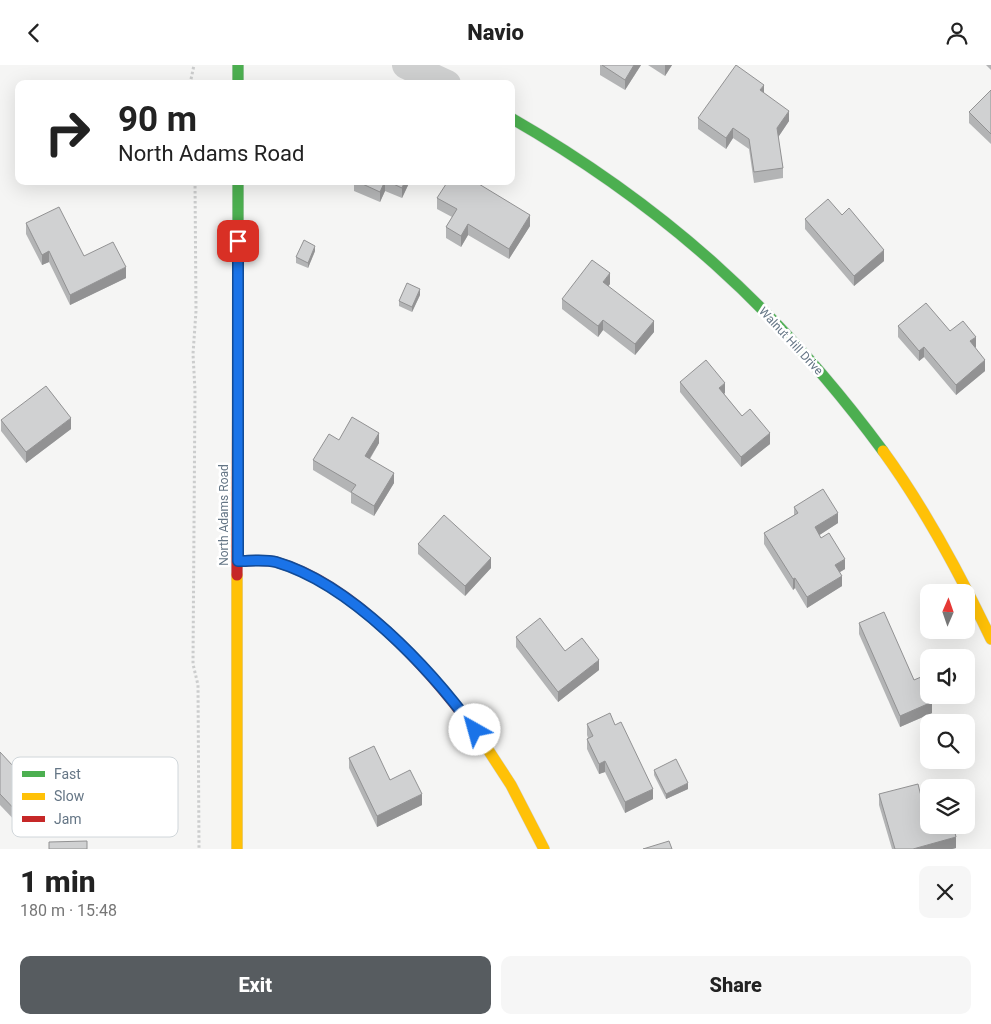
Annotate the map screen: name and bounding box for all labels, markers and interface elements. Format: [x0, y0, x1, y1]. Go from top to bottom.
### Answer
icon: back [20, 19, 48, 47]
icon: person [943, 19, 971, 47]
text: Navio [467, 20, 524, 45]
text: 90 m [118, 99, 197, 140]
icon: right [35, 100, 100, 165]
text: North Adams Road [118, 141, 304, 166]
pin [217, 220, 259, 262]
icon: arrive [224, 227, 252, 255]
street label: Walnut Hill Drive [756, 304, 826, 378]
street label: North Adams Road [217, 464, 231, 566]
north arrow [920, 584, 975, 639]
map controls [920, 584, 975, 834]
button: sound [920, 649, 975, 704]
position arrow [448, 703, 500, 755]
button: search [920, 714, 975, 769]
legend [12, 757, 178, 837]
text: Fast [54, 766, 81, 782]
button: layers [920, 779, 975, 834]
text: Slow [54, 788, 85, 804]
text: Jam [54, 811, 82, 827]
text: 1 min [20, 864, 96, 899]
button: close [919, 866, 971, 918]
text: 180 m · 15:48 [20, 901, 117, 920]
button: Exit [20, 956, 491, 1014]
button: Share [501, 956, 971, 1014]

